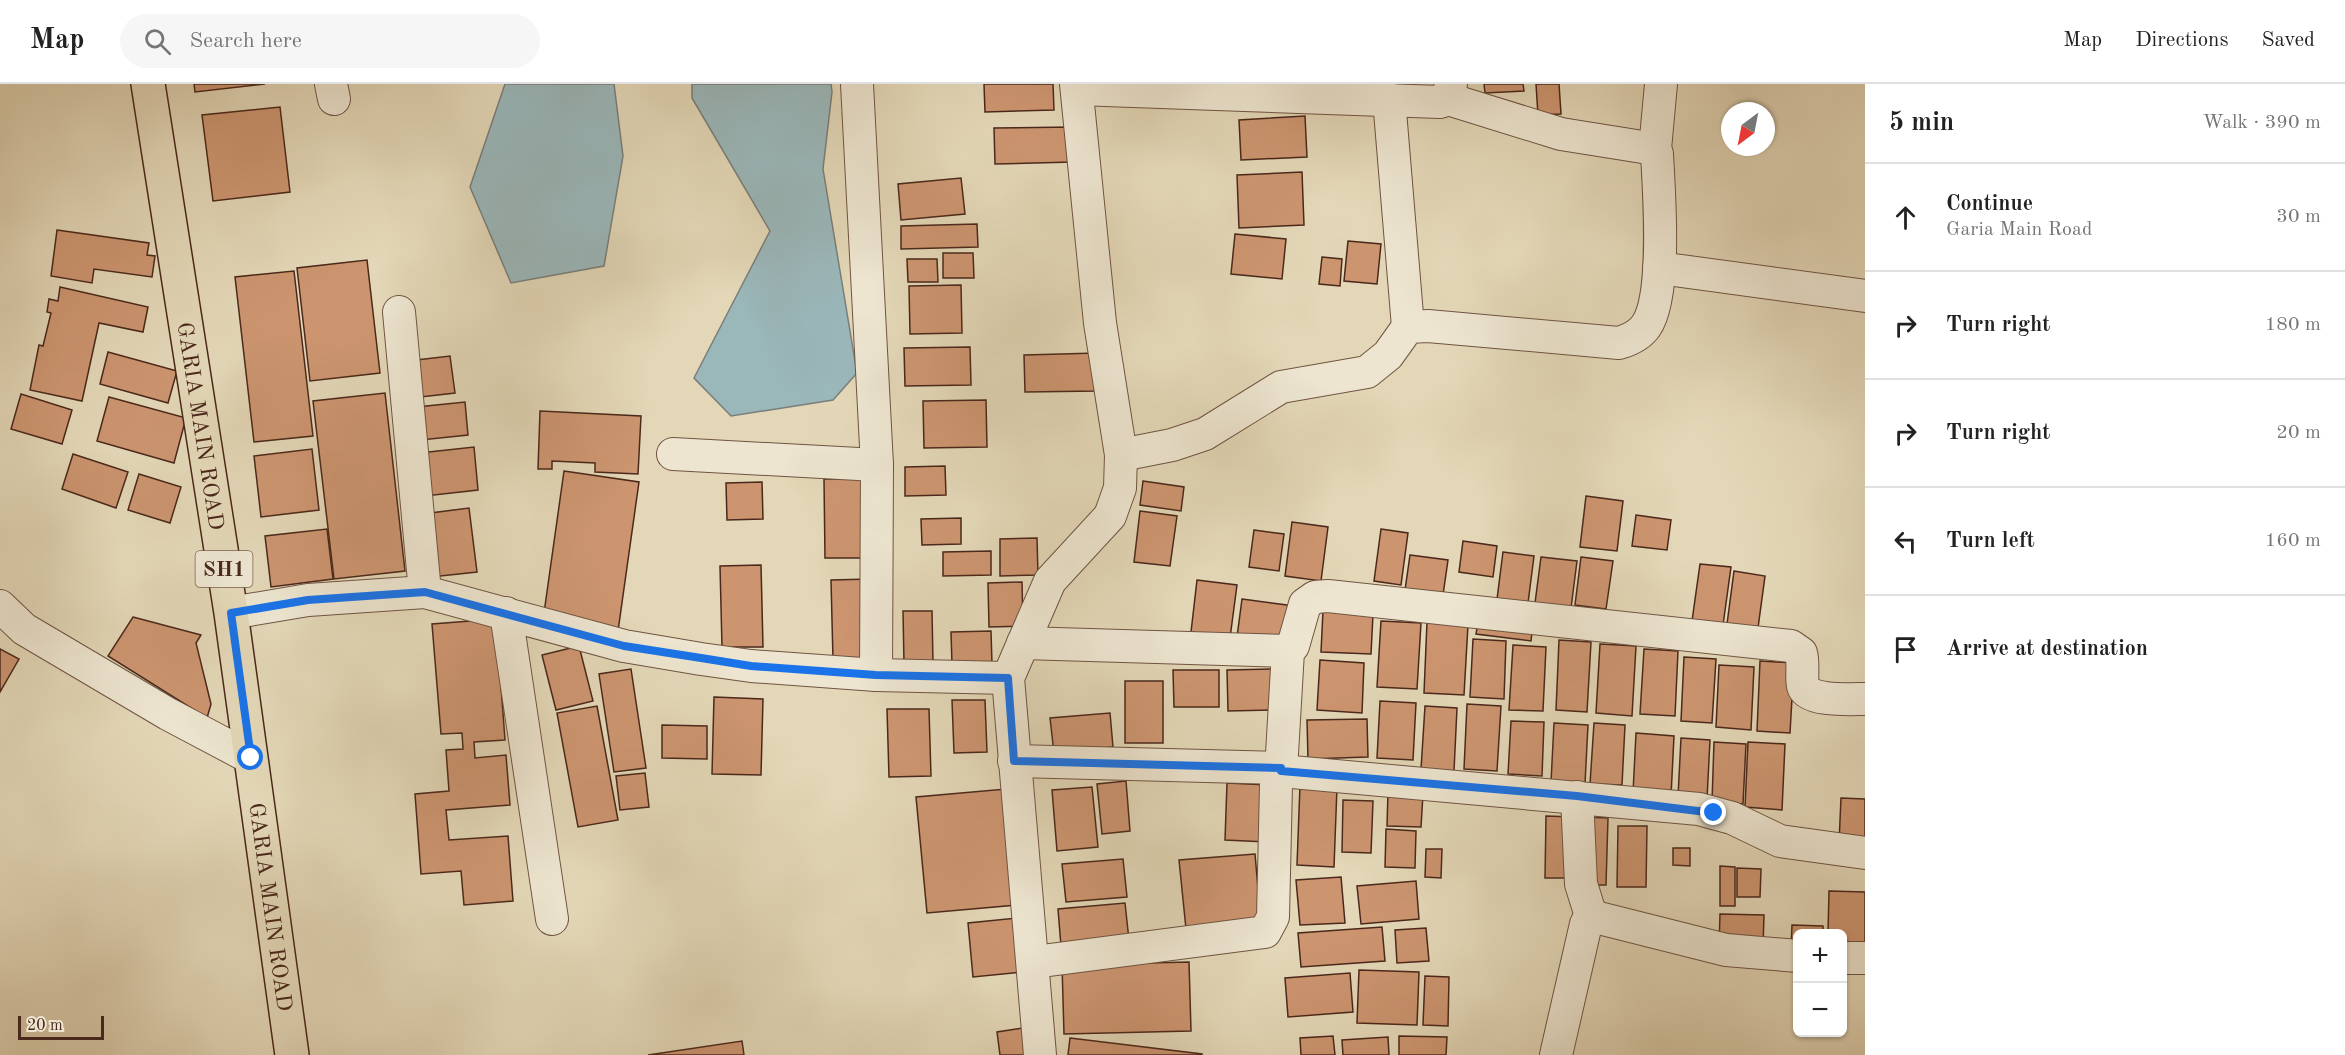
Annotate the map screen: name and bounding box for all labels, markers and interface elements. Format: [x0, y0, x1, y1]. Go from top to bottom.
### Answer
search box [120, 14, 540, 68]
icon: search [141, 25, 174, 58]
text: Map [30, 27, 84, 55]
text: Search here [189, 30, 302, 52]
text: Map [2063, 30, 2102, 51]
text: Directions [2135, 30, 2229, 51]
text: Saved [2262, 30, 2315, 51]
north arrow [1721, 102, 1775, 156]
text: 5 min [1889, 110, 1954, 136]
text: Walk · 390 m [2202, 113, 2321, 133]
text: Continue [1946, 193, 2033, 215]
icon: ahead [1889, 201, 1922, 234]
text: 30 m [2276, 207, 2321, 227]
text: Garia Main Road [1946, 220, 2092, 240]
icon: right [1889, 309, 1922, 342]
text: Turn right [1946, 314, 2050, 336]
text: 180 m [2265, 315, 2321, 335]
street label: GARIA MAIN ROAD [172, 321, 227, 532]
icon: right [1889, 417, 1922, 450]
text: Turn right [1946, 422, 2050, 444]
text: 20 m [2276, 423, 2321, 443]
icon: left [1889, 525, 1922, 558]
text: Turn left [1946, 530, 2035, 552]
text: 160 m [2265, 531, 2321, 551]
road number: SH1 [196, 551, 252, 587]
icon: arrive [1889, 633, 1922, 666]
text: Arrive at destination [1946, 638, 2148, 660]
route start [237, 744, 263, 770]
route end [1700, 799, 1726, 825]
street label: GARIA MAIN ROAD [244, 801, 295, 1013]
map controls [1793, 929, 1847, 1037]
button: + [1793, 929, 1847, 983]
button: − [1793, 983, 1847, 1037]
scale bar [18, 1013, 104, 1040]
text: 20 m [27, 1018, 63, 1034]

